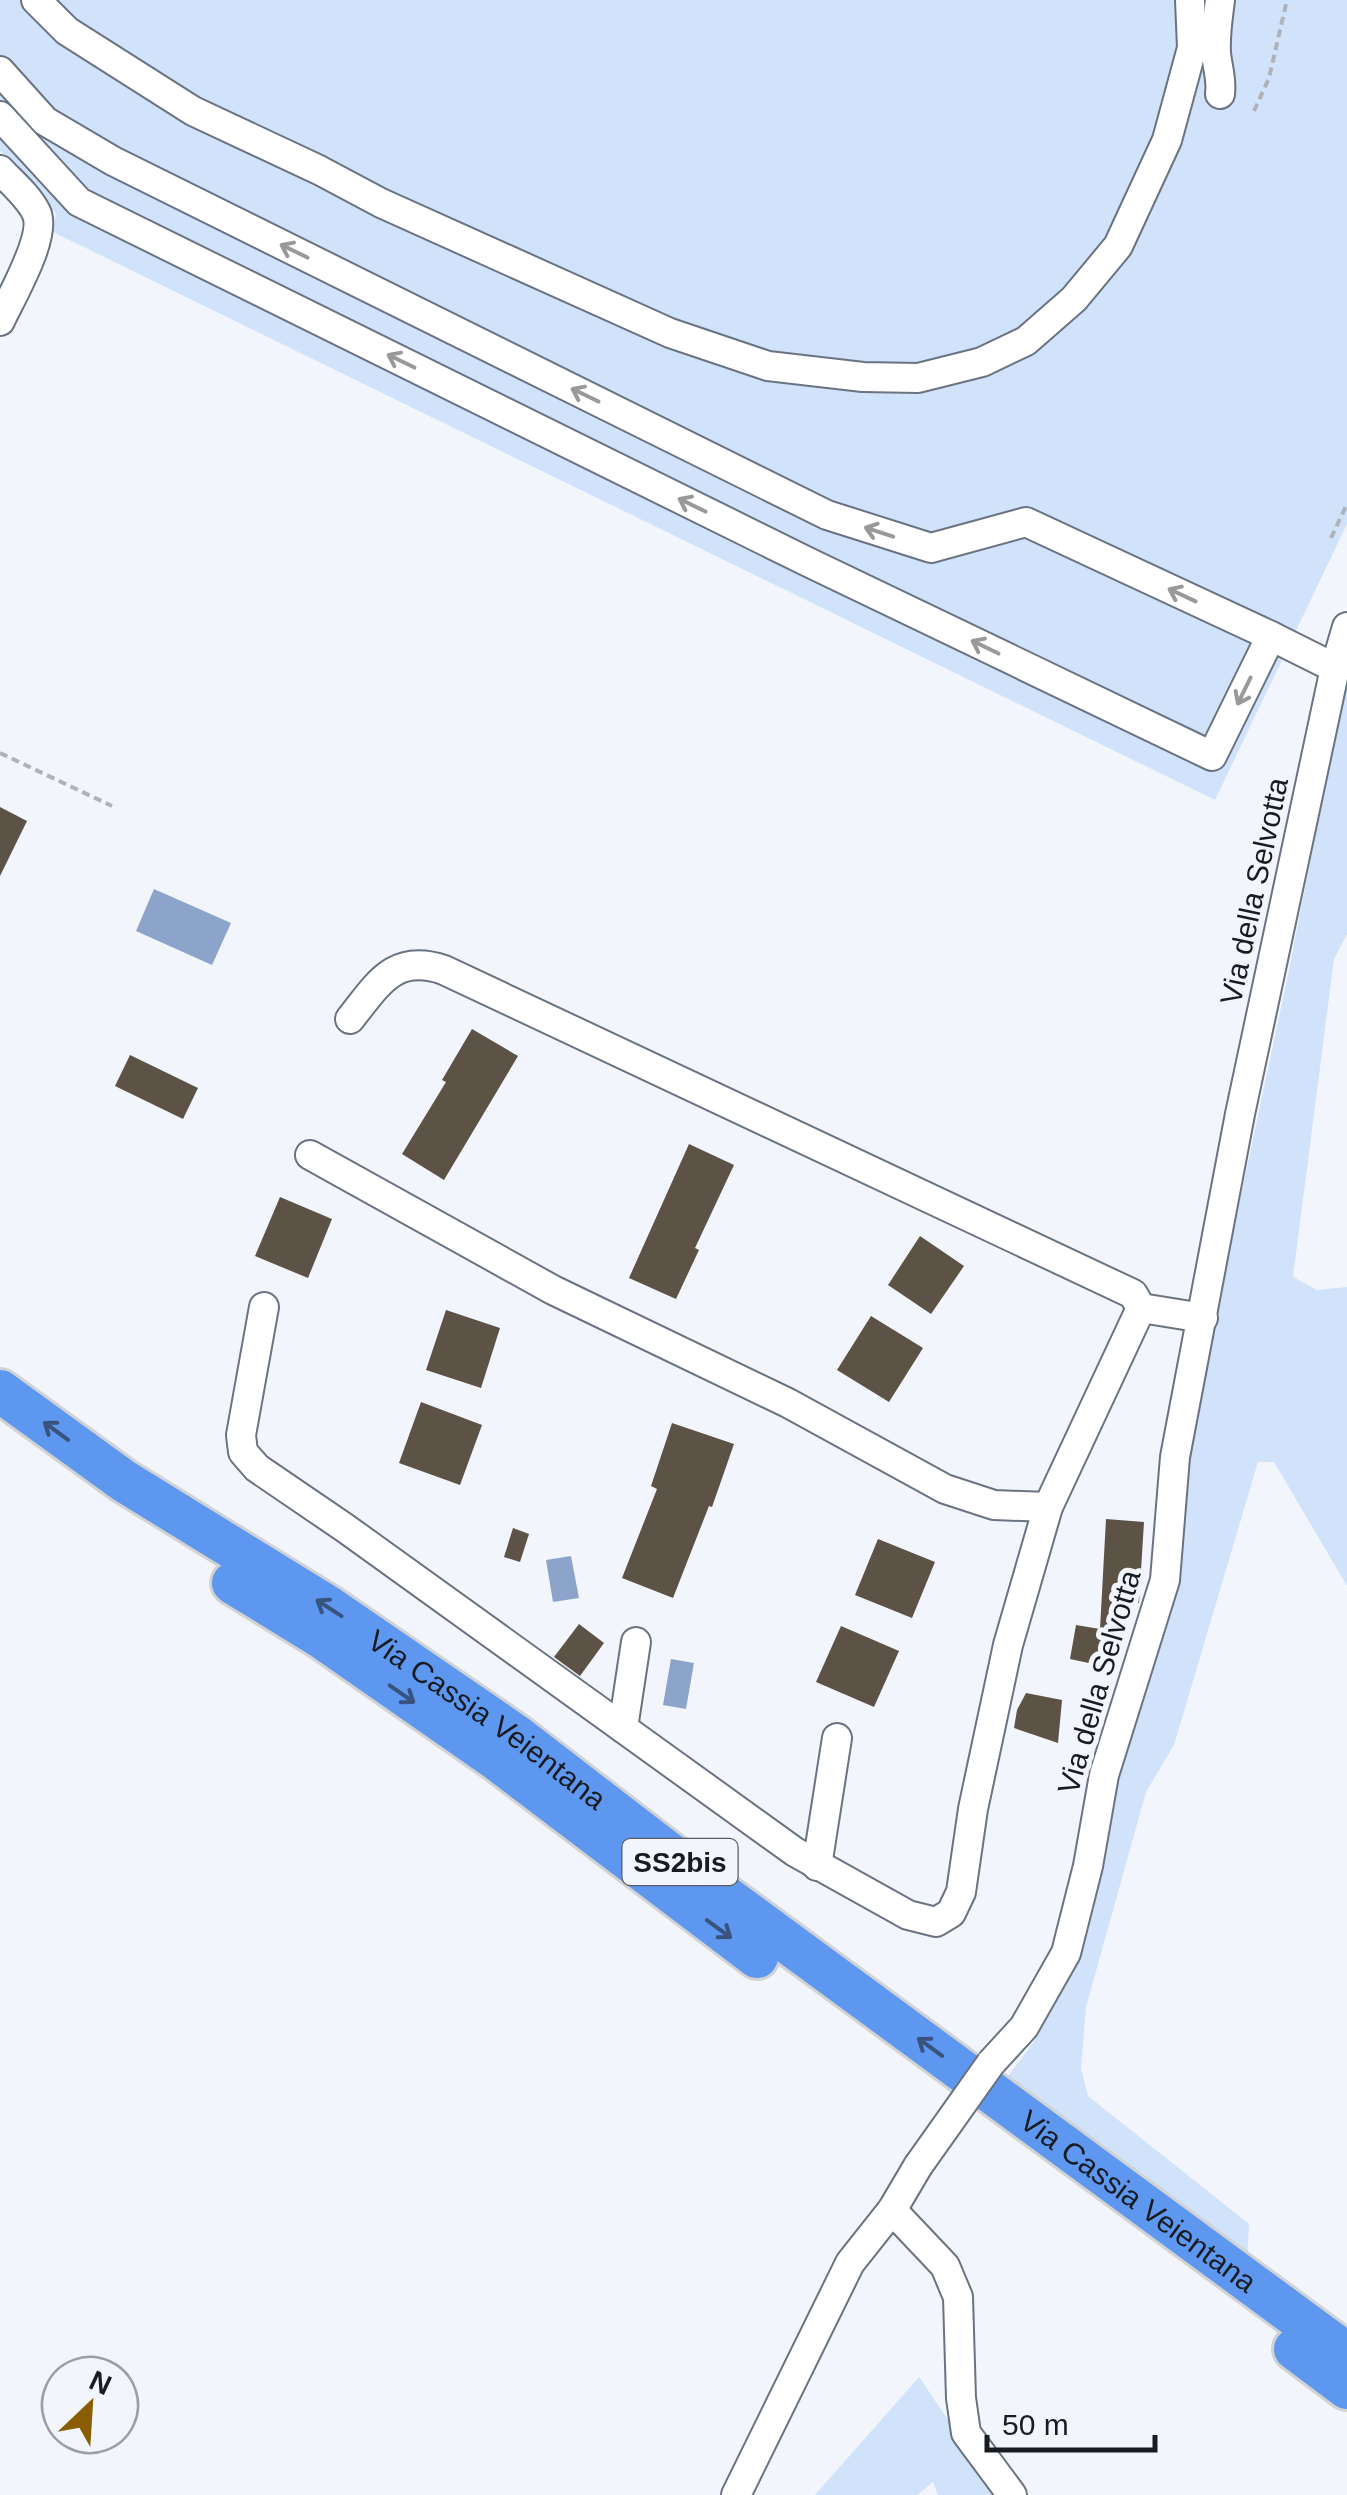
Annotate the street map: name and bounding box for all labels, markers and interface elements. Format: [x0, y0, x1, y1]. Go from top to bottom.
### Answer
one-way arrow [280, 241, 309, 260]
one-way arrow [387, 351, 416, 370]
one-way arrow [571, 385, 601, 404]
one-way arrow [678, 495, 707, 514]
one-way arrow [864, 522, 896, 540]
one-way arrow [1167, 585, 1198, 603]
one-way arrow [970, 636, 1000, 655]
one-way arrow [1234, 675, 1253, 705]
street label: Via della Selvotta [1214, 774, 1294, 1008]
one-way arrow [43, 1421, 70, 1442]
street label: Via della Selvotta [1051, 1566, 1147, 1798]
one-way arrow [315, 1597, 343, 1618]
street label: Via Cassia Veientana [362, 1623, 613, 1816]
one-way arrow [388, 1683, 416, 1704]
road number: SS2bis [622, 1839, 738, 1885]
one-way arrow [705, 1918, 733, 1939]
one-way arrow [917, 2037, 944, 2058]
street label: Via Cassia Veientana [1014, 2103, 1263, 2299]
north arrow [40, 2355, 140, 2455]
text: N [85, 2364, 116, 2401]
scale bar [987, 2390, 1154, 2452]
text: 50 m [1002, 2408, 1069, 2441]

